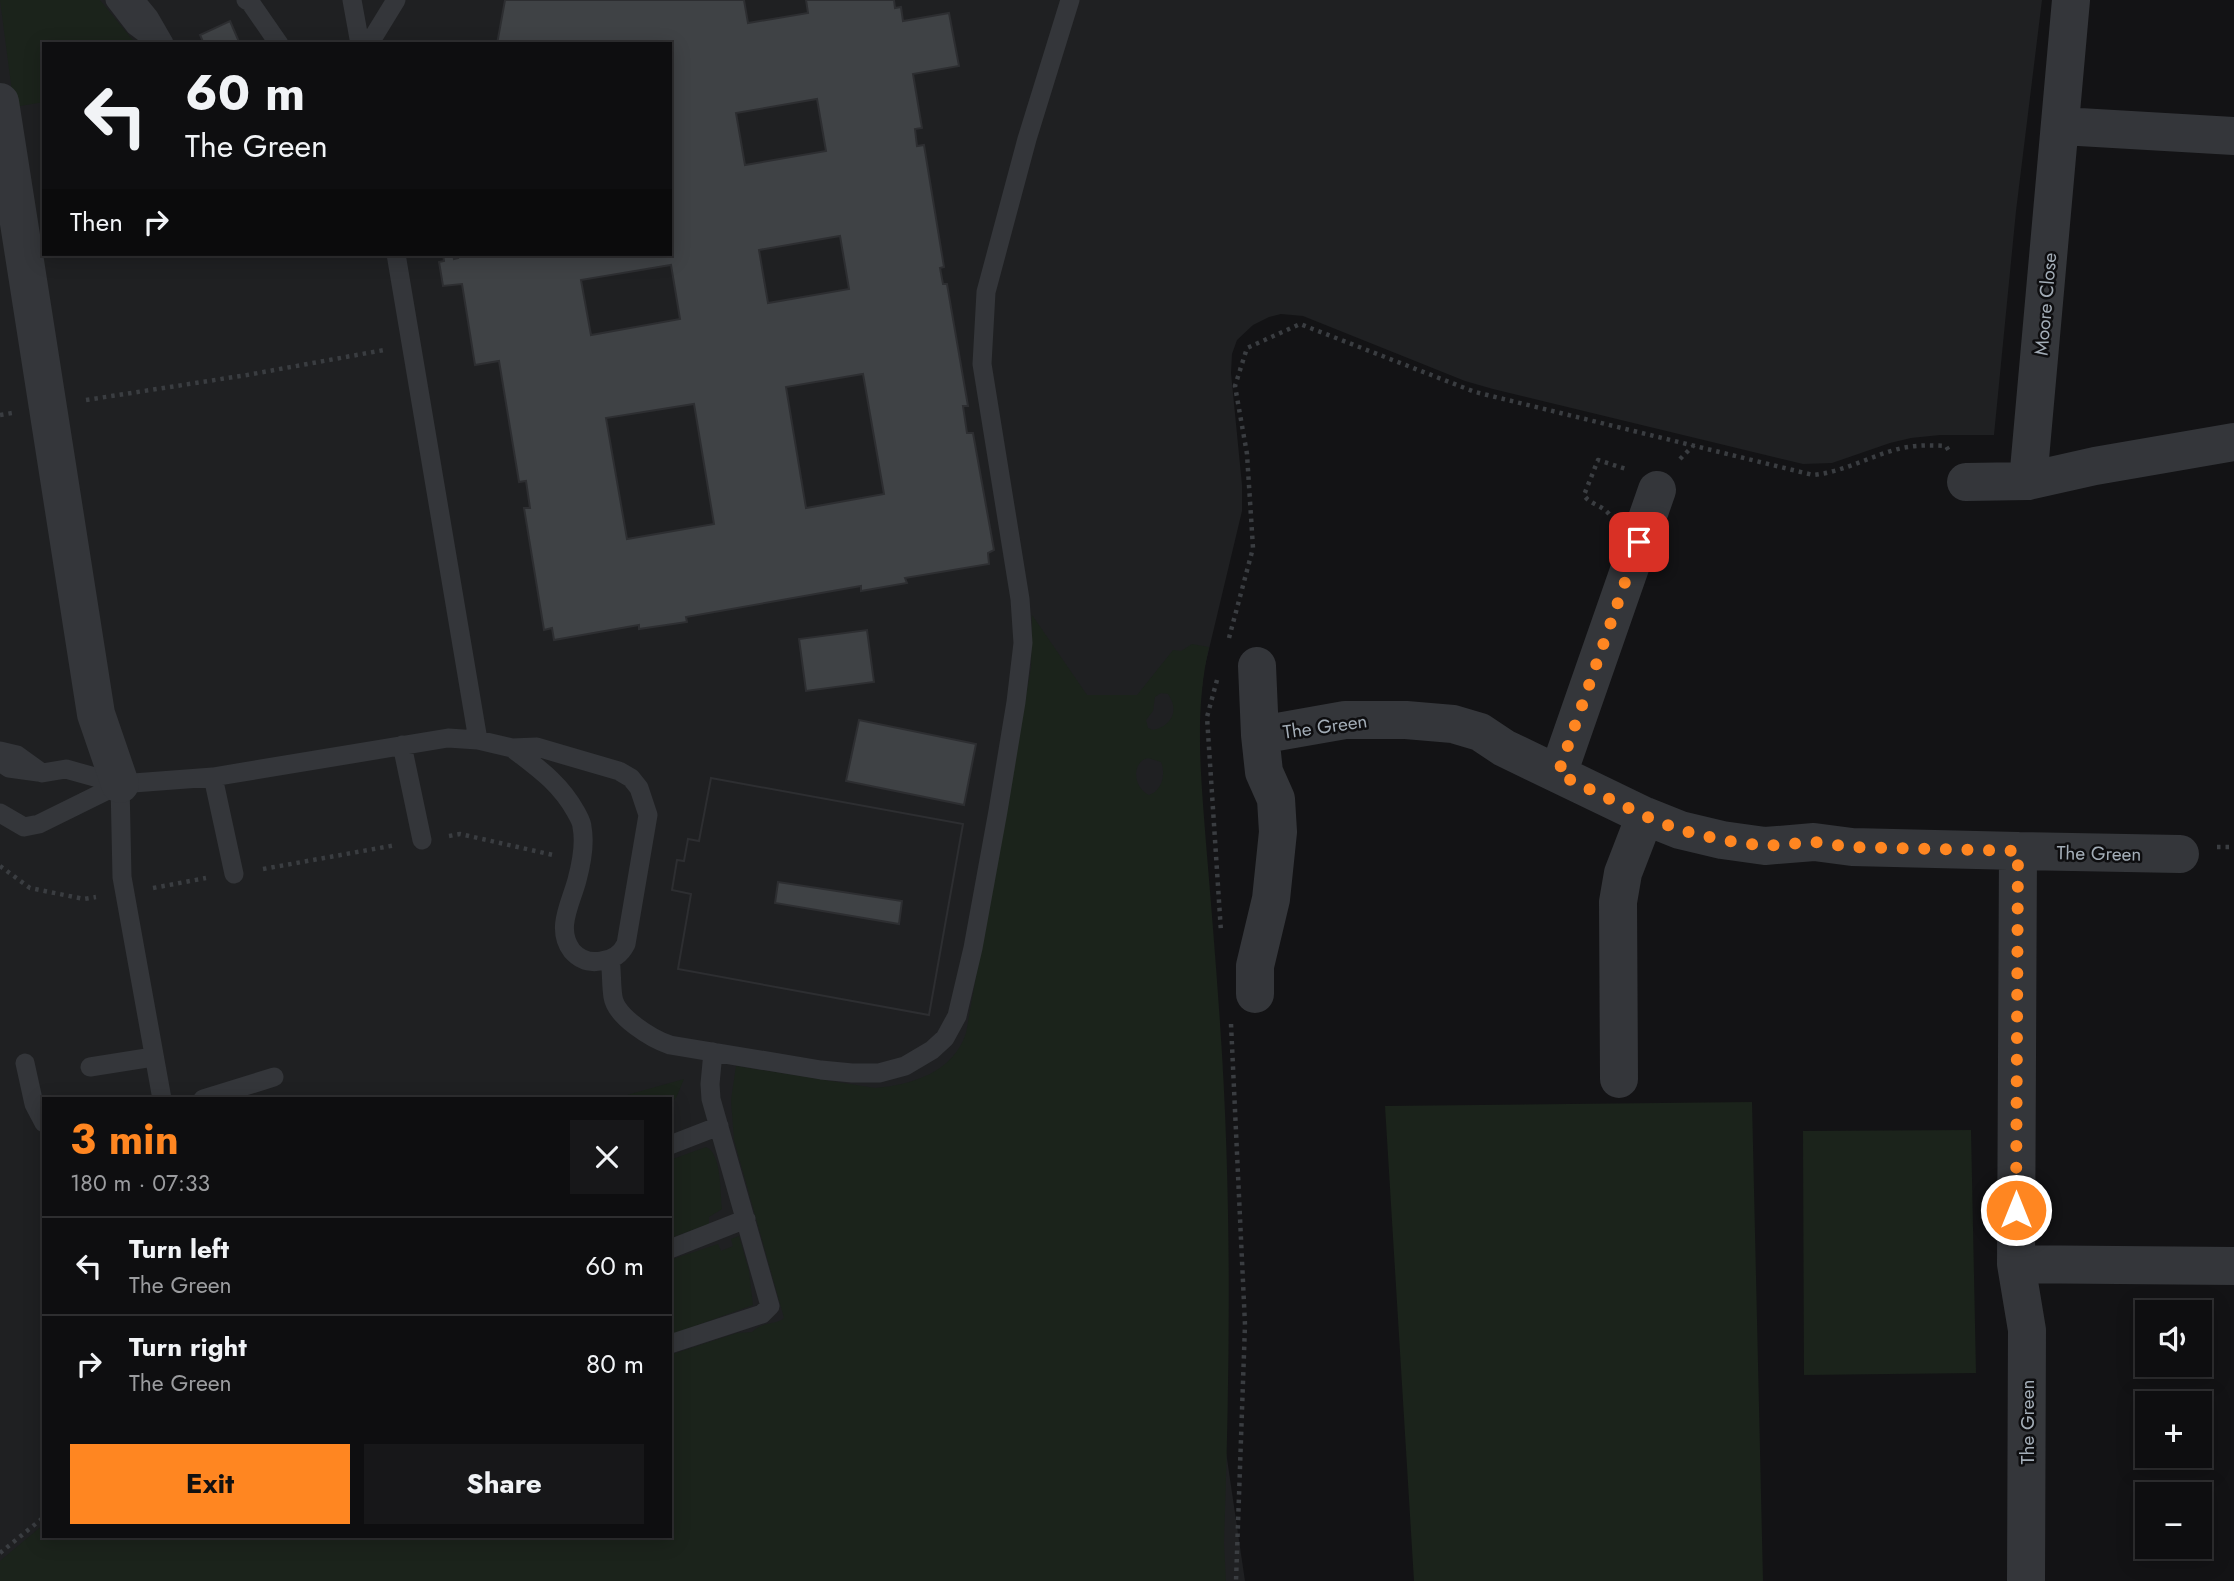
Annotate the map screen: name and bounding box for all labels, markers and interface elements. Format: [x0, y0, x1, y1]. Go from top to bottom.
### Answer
text: 60 m [185, 58, 305, 128]
icon: left [70, 70, 161, 161]
text: The Green [185, 123, 328, 169]
text: Then [70, 203, 123, 241]
icon: right [137, 203, 175, 241]
street label: Moore Close [2028, 251, 2063, 357]
pin [1609, 512, 1669, 572]
icon: arrive [1620, 523, 1658, 561]
street label: The Green [1281, 707, 1369, 746]
street label: The Green [2056, 839, 2142, 868]
text: 3 min [70, 1109, 179, 1170]
button: close [570, 1120, 644, 1194]
text: 180 m · 07:33 [70, 1166, 210, 1200]
position arrow [1979, 1173, 2053, 1247]
text: Turn left [129, 1230, 229, 1268]
icon: left [70, 1247, 108, 1285]
text: 60 m [585, 1247, 644, 1285]
text: The Green [129, 1268, 232, 1302]
map controls [2135, 1300, 2212, 1559]
button: sound [2135, 1300, 2212, 1377]
text: Turn right [129, 1328, 247, 1366]
icon: right [70, 1345, 108, 1383]
text: 80 m [586, 1345, 644, 1383]
text: The Green [129, 1366, 232, 1400]
street label: The Green [2014, 1380, 2041, 1464]
button: + [2135, 1391, 2212, 1468]
button: Exit [70, 1444, 350, 1524]
button: Share [364, 1444, 644, 1524]
button: − [2135, 1482, 2212, 1559]

